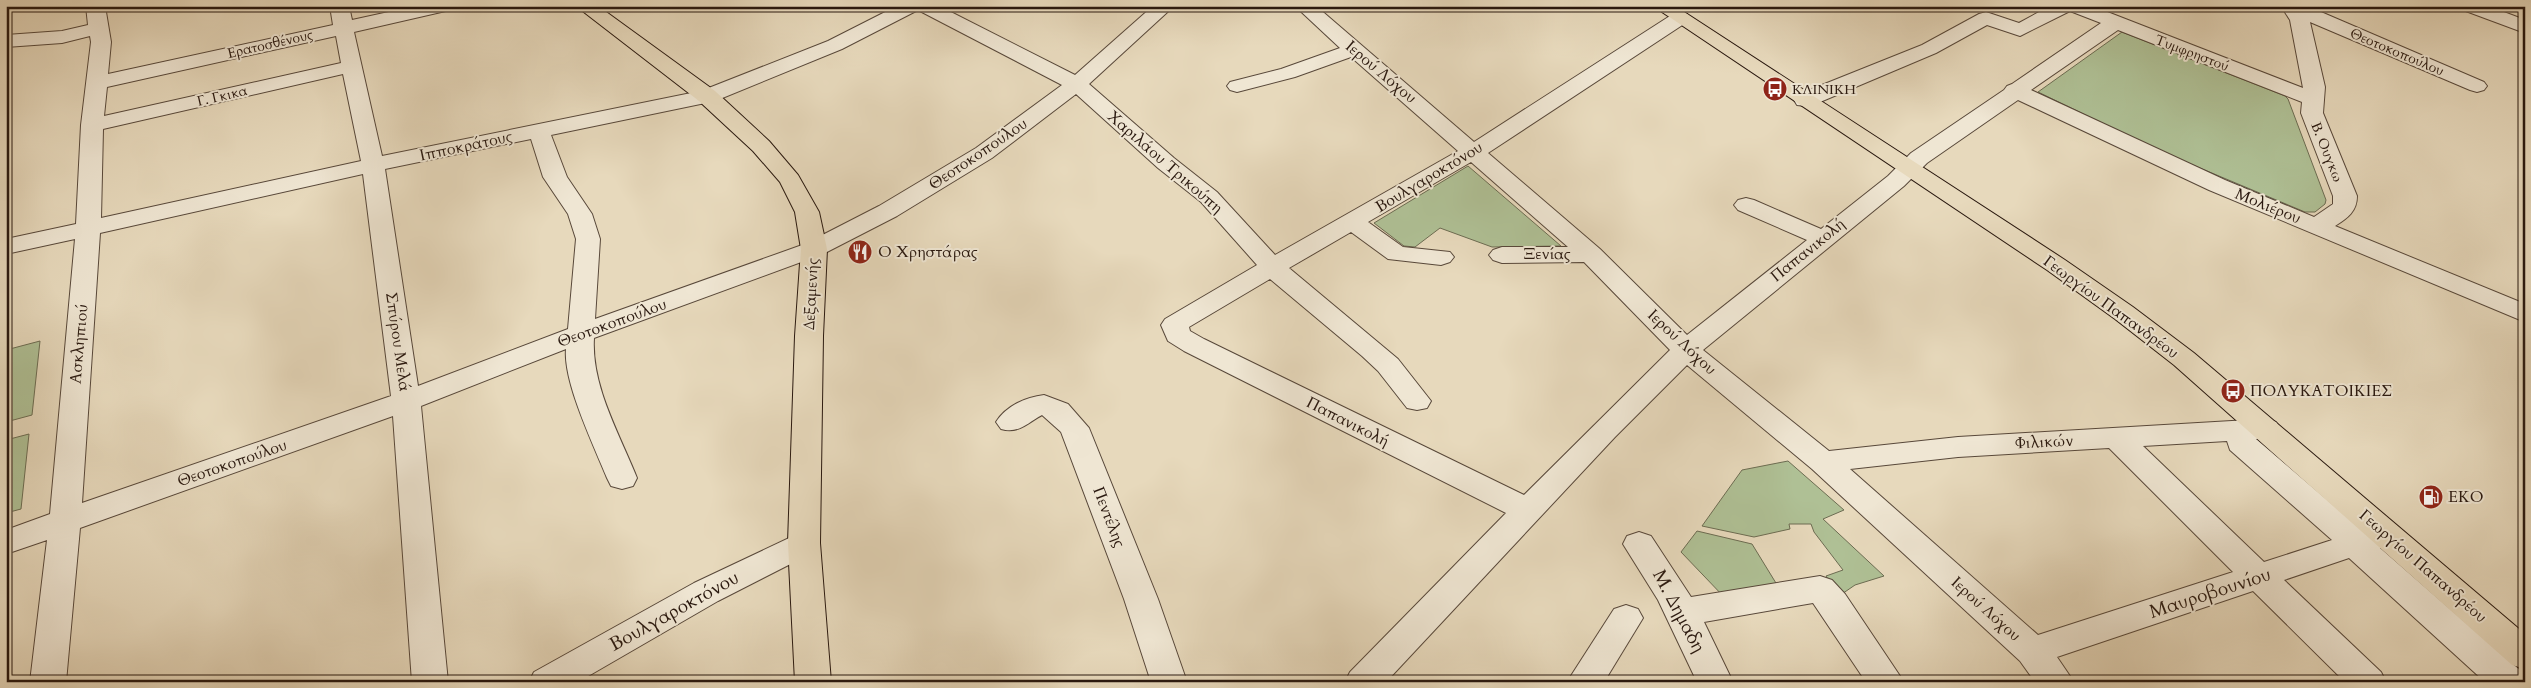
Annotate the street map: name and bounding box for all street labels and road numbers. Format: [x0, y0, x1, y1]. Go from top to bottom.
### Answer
street label: Θεοτοκοπούλου [2347, 24, 2447, 80]
street label: Ερατοσθένους [225, 25, 315, 63]
street label: Τυμφρηστού [2152, 30, 2232, 76]
street label: Ιερού Λόχου [1341, 36, 1421, 108]
street label: Γ. Γκικα [195, 81, 249, 111]
street label: Χαριλάου Τρικούπη [1102, 106, 1228, 218]
street label: Θεοτοκοπούλου [924, 113, 1032, 195]
street label: Β. Ουγκω [2306, 119, 2348, 185]
street label: Ιπποκράτους [417, 125, 515, 167]
street label: Βουλγαροκτόνου [1371, 136, 1487, 218]
street label: Μολιέρου [2232, 183, 2304, 229]
street label: Παπανικολή [1766, 213, 1850, 287]
street label: Ξενίας [1524, 243, 1571, 265]
street label: Γεωργίου Παπανδρέου [2039, 250, 2183, 364]
street label: Δεξαμενής [798, 257, 824, 331]
street label: Σπύρου Μελά [380, 291, 416, 393]
street label: Θεοτοκοπούλου [554, 293, 670, 353]
street label: Ασκληπιού [65, 303, 93, 385]
street label: Ιερού Λόχου [1643, 304, 1721, 380]
street label: Παπανικολή [1303, 392, 1393, 452]
street label: Φιλικών [2014, 429, 2074, 455]
street label: Θεοτοκοπούλου [174, 434, 290, 492]
street label: Πεντέλης [1087, 483, 1131, 551]
street label: Γεωργίου Παπανδρέου [2354, 504, 2492, 628]
street label: Μαυροβουνίου [2146, 561, 2274, 625]
street label: Βουλγαροκτόνου [604, 565, 744, 657]
street label: Μ. Δημαδη [1646, 565, 1712, 657]
street label: Ιερού Λόχου [1946, 572, 2026, 646]

